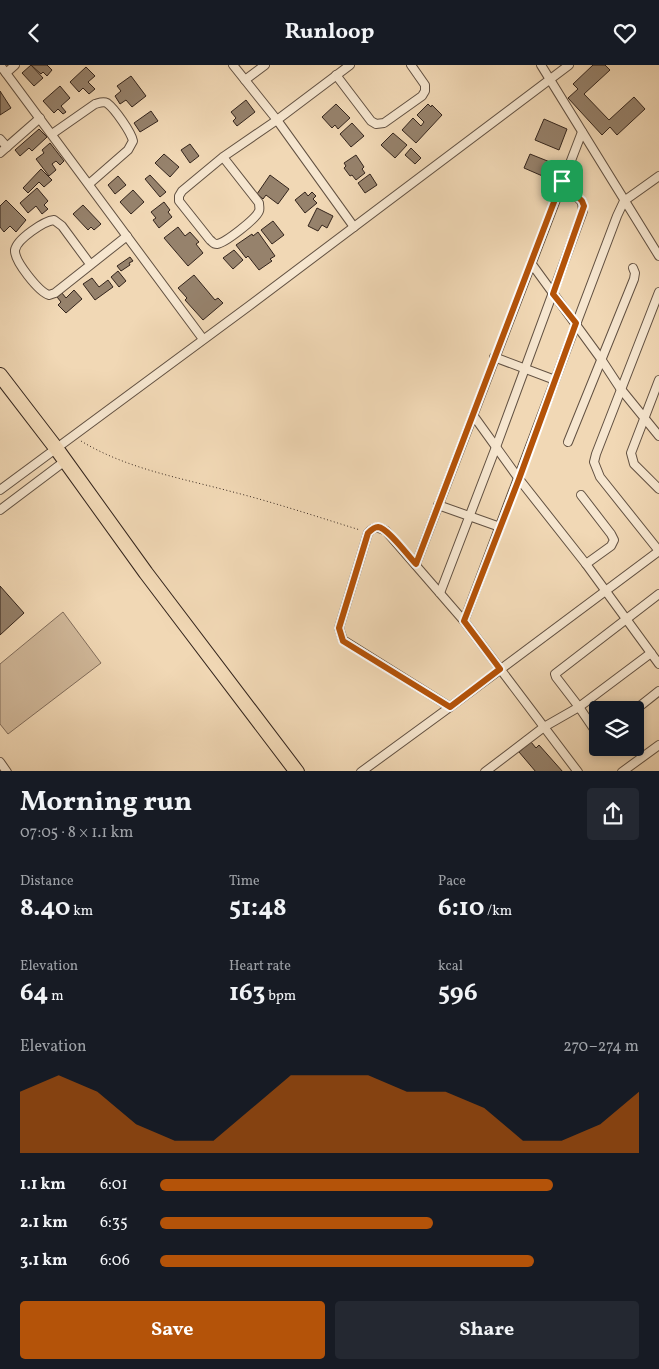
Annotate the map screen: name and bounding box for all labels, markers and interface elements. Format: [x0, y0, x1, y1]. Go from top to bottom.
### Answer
text: Runloop [285, 17, 374, 48]
icon: back [20, 19, 48, 47]
icon: heart [611, 19, 639, 47]
pin [541, 160, 583, 202]
icon: arrive [548, 167, 576, 195]
map controls [589, 701, 644, 756]
button: layers [589, 701, 644, 756]
text: Morning run [20, 783, 192, 822]
button: share [587, 788, 639, 840]
text: 07:05 · 8 × 1.1 km [20, 822, 133, 844]
text: Distance [20, 872, 74, 891]
text: Time [229, 872, 260, 891]
text: Pace [438, 872, 466, 891]
text: 8.40 [20, 891, 70, 926]
text: 51:48 [229, 891, 287, 926]
text: 6:10 [438, 891, 484, 926]
text: km [70, 902, 93, 921]
text: /km [484, 902, 512, 921]
text: Elevation [20, 957, 78, 976]
text: Heart rate [229, 957, 291, 976]
text: kcal [438, 957, 463, 976]
text: 64 [20, 976, 49, 1011]
text: 163 [229, 976, 265, 1011]
text: 596 [438, 976, 478, 1011]
text: m [49, 987, 64, 1006]
text: bpm [265, 987, 296, 1006]
text: Elevation [20, 1036, 87, 1058]
text: 270–274 m [563, 1036, 639, 1058]
text: 1.1 km [20, 1174, 66, 1196]
text: 6:01 [100, 1174, 128, 1196]
text: 2.1 km [20, 1212, 68, 1234]
text: 6:35 [100, 1212, 128, 1234]
text: 3.1 km [20, 1250, 68, 1272]
text: 6:06 [100, 1250, 130, 1272]
button: Save [20, 1301, 325, 1359]
button: Share [335, 1301, 639, 1359]

